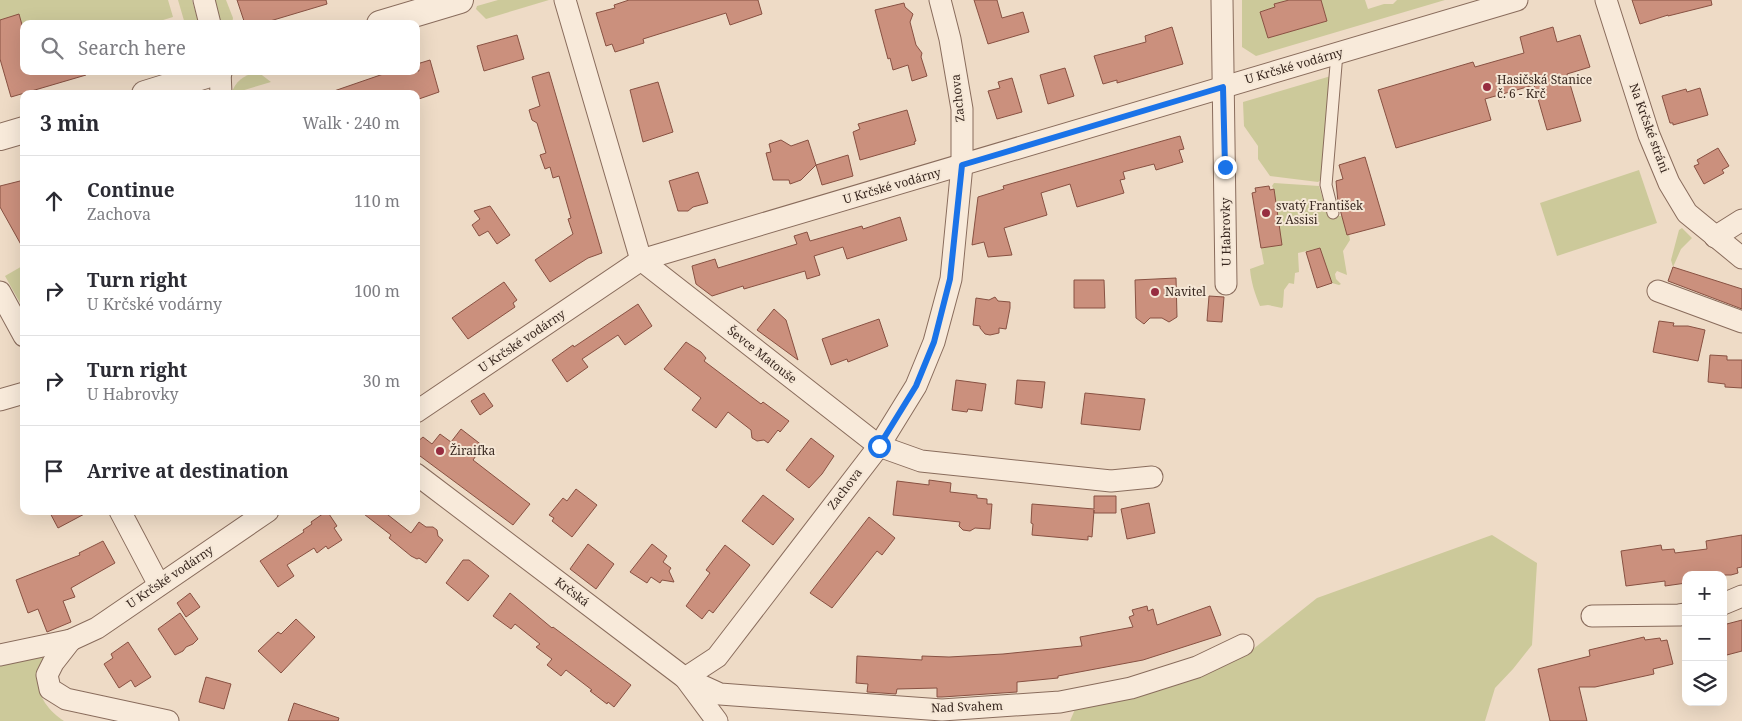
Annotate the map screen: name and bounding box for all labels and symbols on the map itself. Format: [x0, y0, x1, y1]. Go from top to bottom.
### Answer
street label: U Krčské vodárny [1243, 43, 1345, 88]
place label: Hasičská Stanice č. 6 - Krč [1497, 71, 1592, 102]
street label: Zachova [947, 73, 968, 123]
marker: Hasičská Stanice č. 6 - Krč [1481, 81, 1493, 93]
street label: Na Krčské stráni [1625, 81, 1674, 175]
route end [1214, 156, 1237, 179]
street label: U Krčské vodárny [841, 163, 943, 208]
street label: U Habrovky [1216, 197, 1235, 267]
place label: svatý František z Assisi [1276, 197, 1364, 228]
marker: svatý František z Assisi [1260, 207, 1272, 219]
place label: Navitel [1165, 283, 1206, 300]
marker: Navitel [1149, 286, 1161, 298]
street label: U Krčské vodárny [475, 305, 569, 376]
street label: Ševce Matouše [724, 322, 801, 387]
route start [868, 435, 891, 458]
place label: Žiraifka [450, 442, 495, 459]
marker: Žiraifka [434, 445, 446, 457]
street label: Zachova [823, 464, 866, 513]
street label: U Krčské vodárny [123, 541, 217, 612]
street label: Krčská [552, 573, 593, 610]
street label: Nad Svahem [931, 697, 1003, 716]

